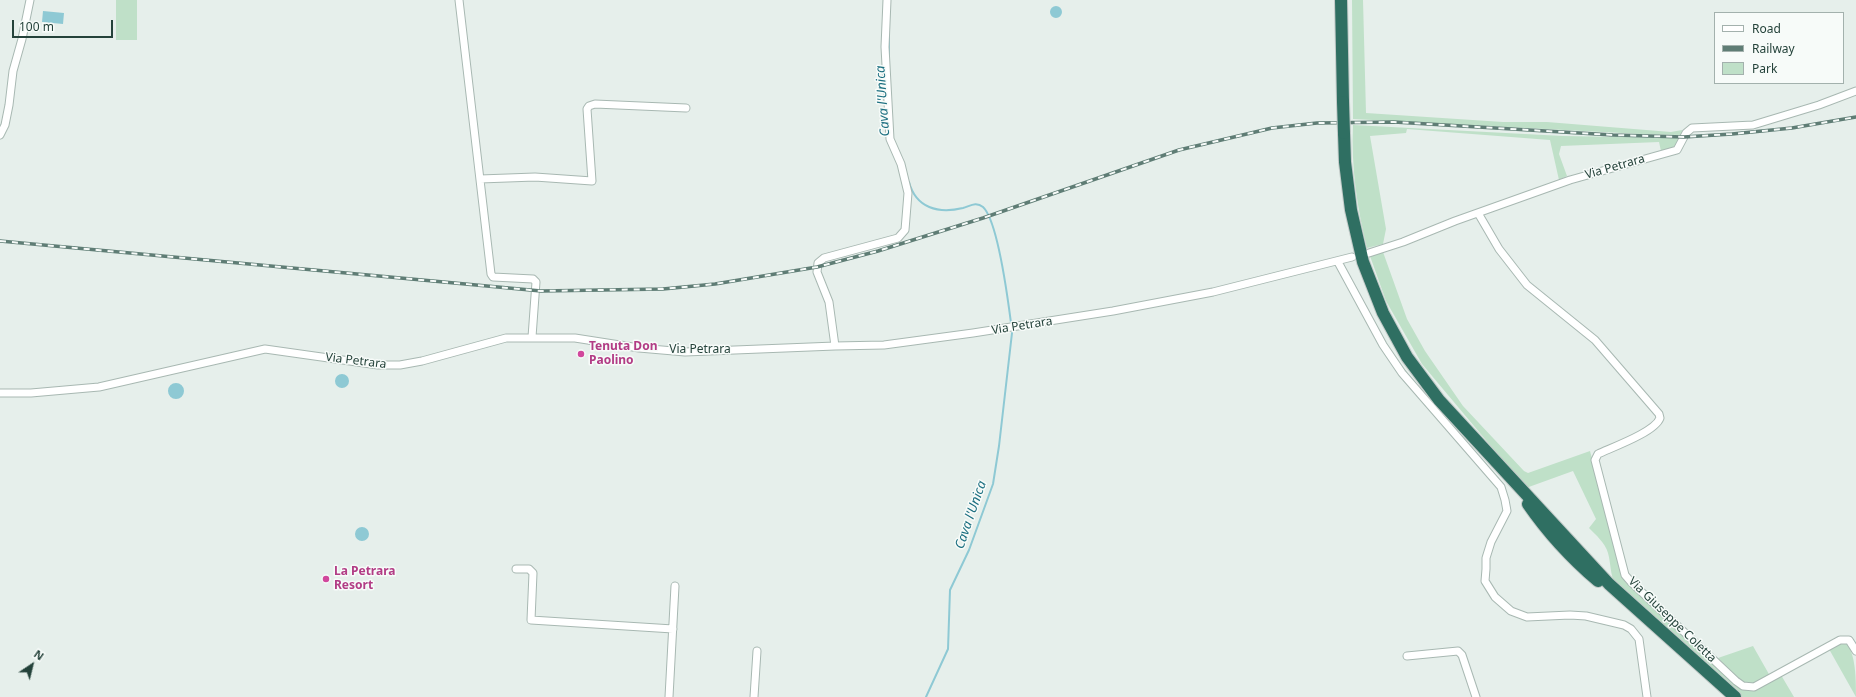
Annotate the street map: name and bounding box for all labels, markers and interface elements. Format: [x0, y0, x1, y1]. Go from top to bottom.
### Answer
scale bar [14, 12, 115, 38]
legend [1714, 12, 1844, 84]
text: 100 m [19, 18, 54, 35]
text: Road [1752, 20, 1781, 37]
text: Railway [1752, 40, 1795, 57]
text: Park [1752, 60, 1777, 77]
water label: Cava l'Unica [873, 65, 893, 137]
street label: Via Petrara [1584, 152, 1646, 182]
street label: Via Petrara [991, 314, 1053, 338]
place label: Tenuta Don Paolino [589, 340, 657, 368]
street label: Via Petrara [669, 343, 731, 357]
marker: Tenuta Don Paolino [576, 349, 586, 359]
street label: Via Petrara [325, 350, 387, 372]
water label: Cava l'Unica [952, 479, 990, 551]
place label: La Petrara Resort [334, 565, 395, 593]
marker: La Petrara Resort [321, 574, 331, 584]
street label: Via Giuseppe Coletta [1625, 574, 1719, 666]
north arrow [12, 645, 52, 685]
text: N [31, 646, 47, 663]

